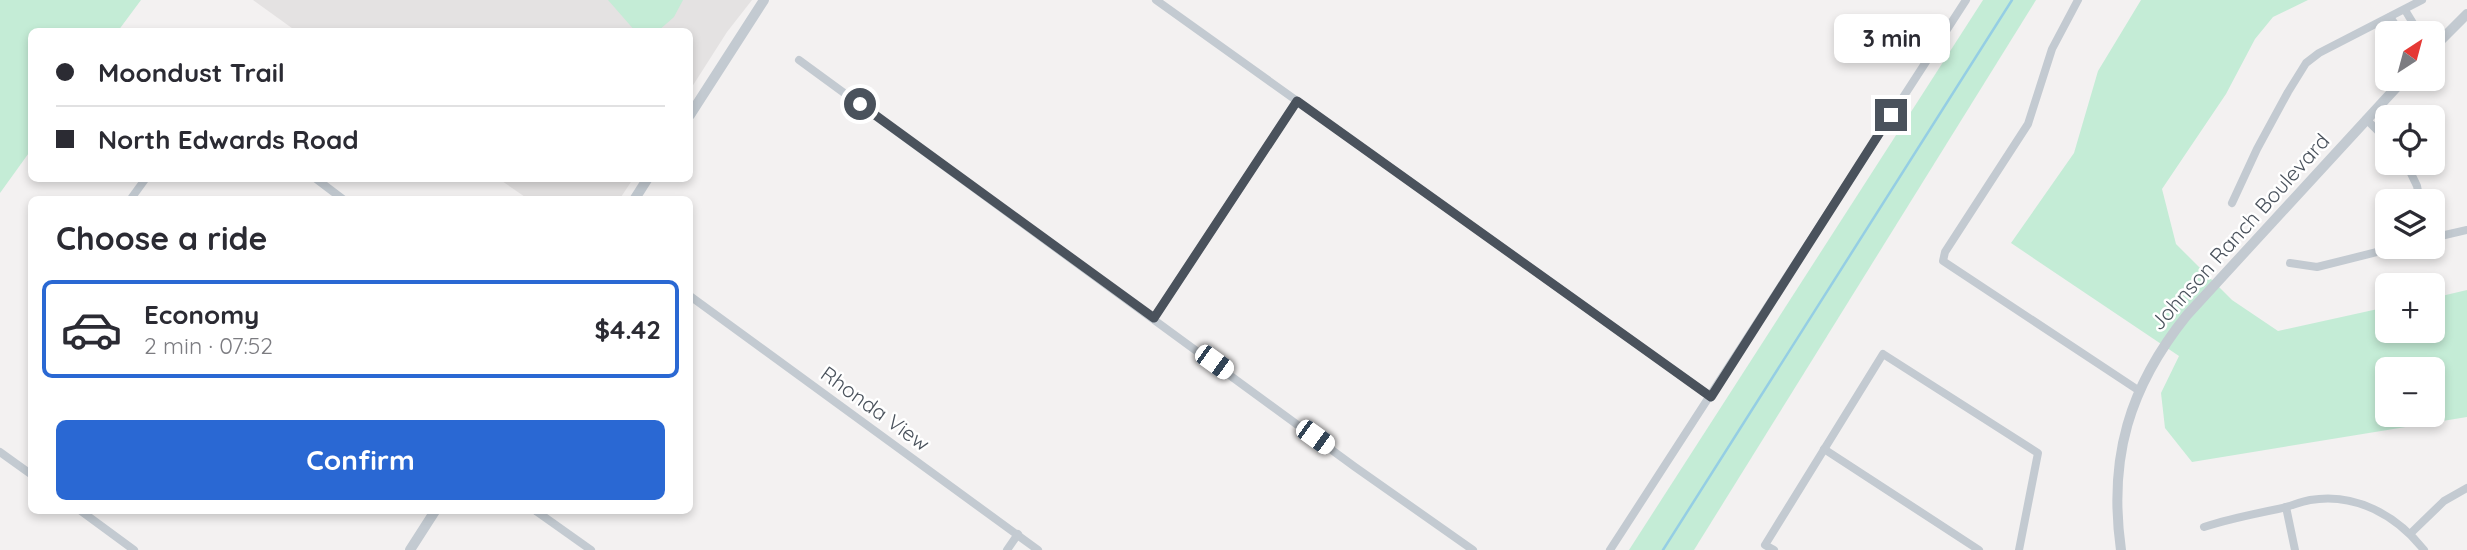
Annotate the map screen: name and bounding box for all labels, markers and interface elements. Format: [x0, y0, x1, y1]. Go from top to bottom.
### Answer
callout: 3 min [1833, 13, 1949, 62]
north arrow [2375, 21, 2445, 91]
map controls [2375, 21, 2445, 427]
text: 3 min [1862, 24, 1922, 53]
text: Moondust Trail [98, 56, 285, 89]
route start [844, 88, 876, 120]
route end [1875, 99, 1907, 131]
button: locate [2375, 105, 2445, 175]
text: North Edwards Road [98, 123, 359, 156]
street label: Johnson Ranch Boulevard [2144, 128, 2334, 335]
button: layers [2375, 189, 2445, 259]
text: Choose a ride [56, 218, 268, 258]
button: + [2375, 273, 2445, 343]
icon: car [60, 298, 123, 361]
text: Economy [144, 298, 259, 331]
text: $4.42 [594, 313, 661, 346]
text: 2 min · 07:52 [144, 331, 273, 360]
car [1191, 341, 1238, 383]
button: − [2375, 357, 2445, 427]
street label: Rhonda View [816, 360, 935, 456]
car [1292, 416, 1339, 458]
button: Confirm [56, 420, 665, 500]

